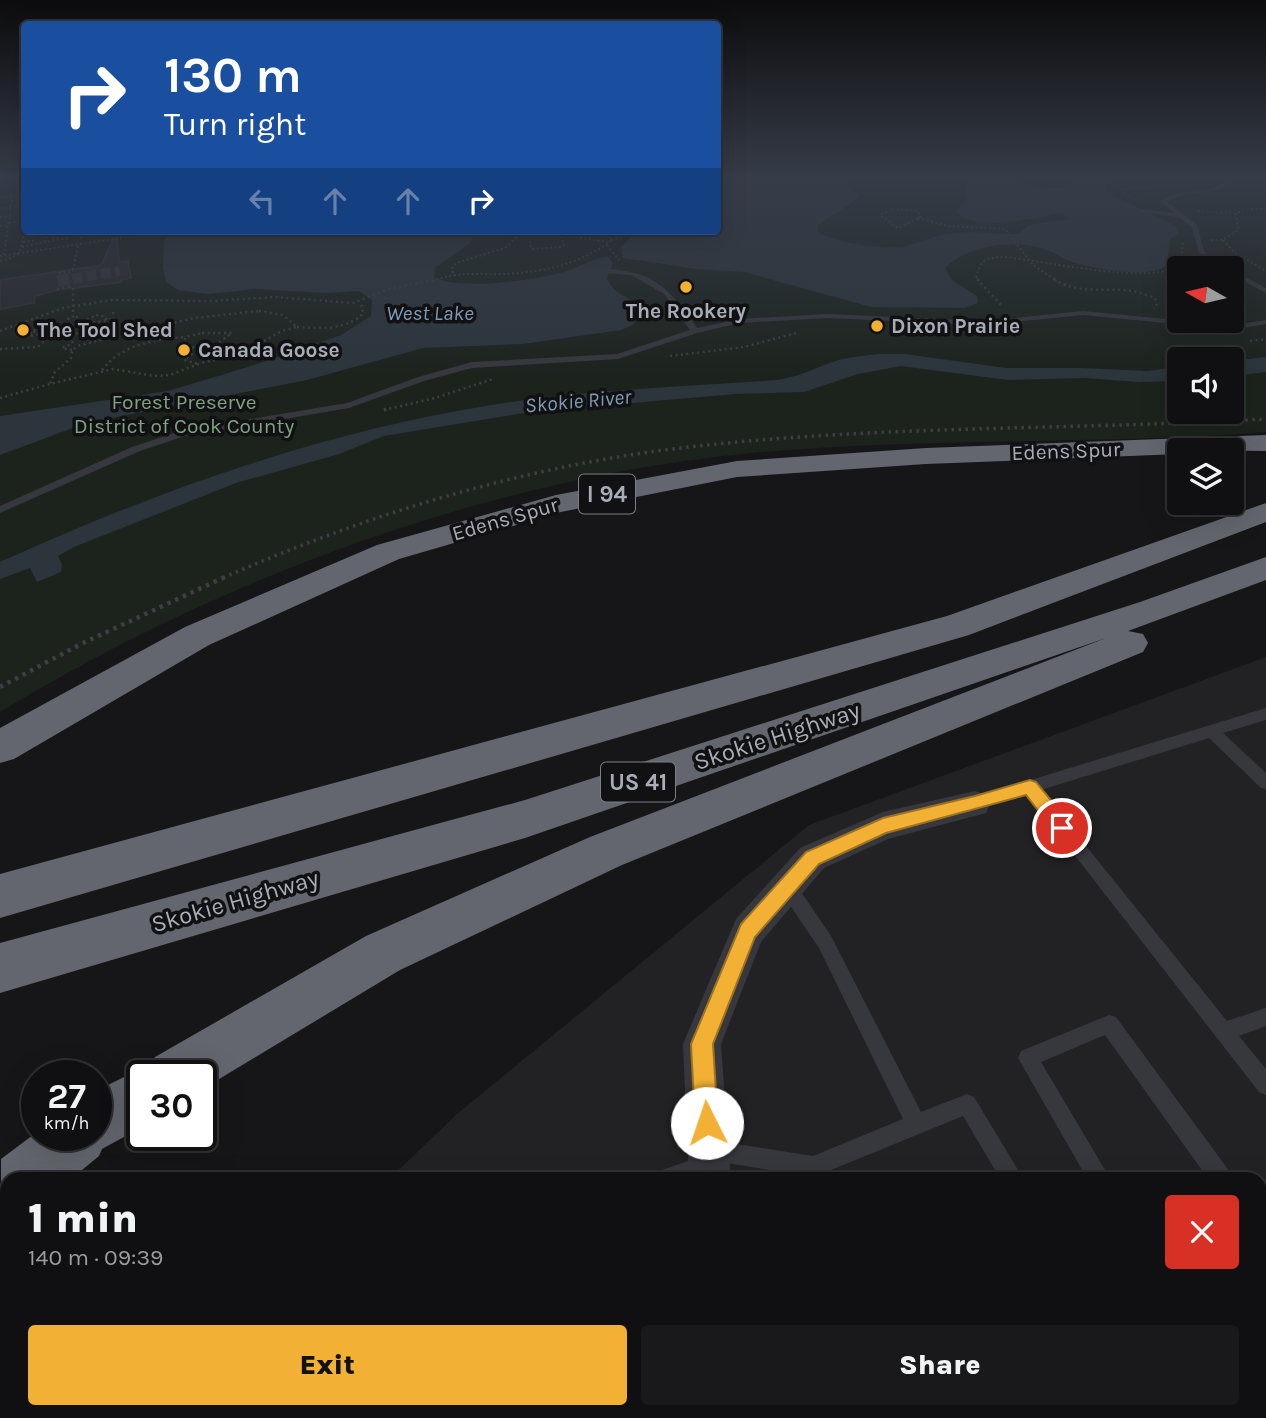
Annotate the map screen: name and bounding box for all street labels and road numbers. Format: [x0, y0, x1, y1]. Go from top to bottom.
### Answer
street label: Edens Spur [1011, 437, 1121, 465]
road number: I 94 [579, 474, 635, 514]
street label: Edens Spur [449, 492, 561, 546]
street label: Skokie Highway [690, 696, 864, 776]
road number: US 41 [601, 762, 675, 802]
street label: Skokie Highway [148, 864, 322, 938]

